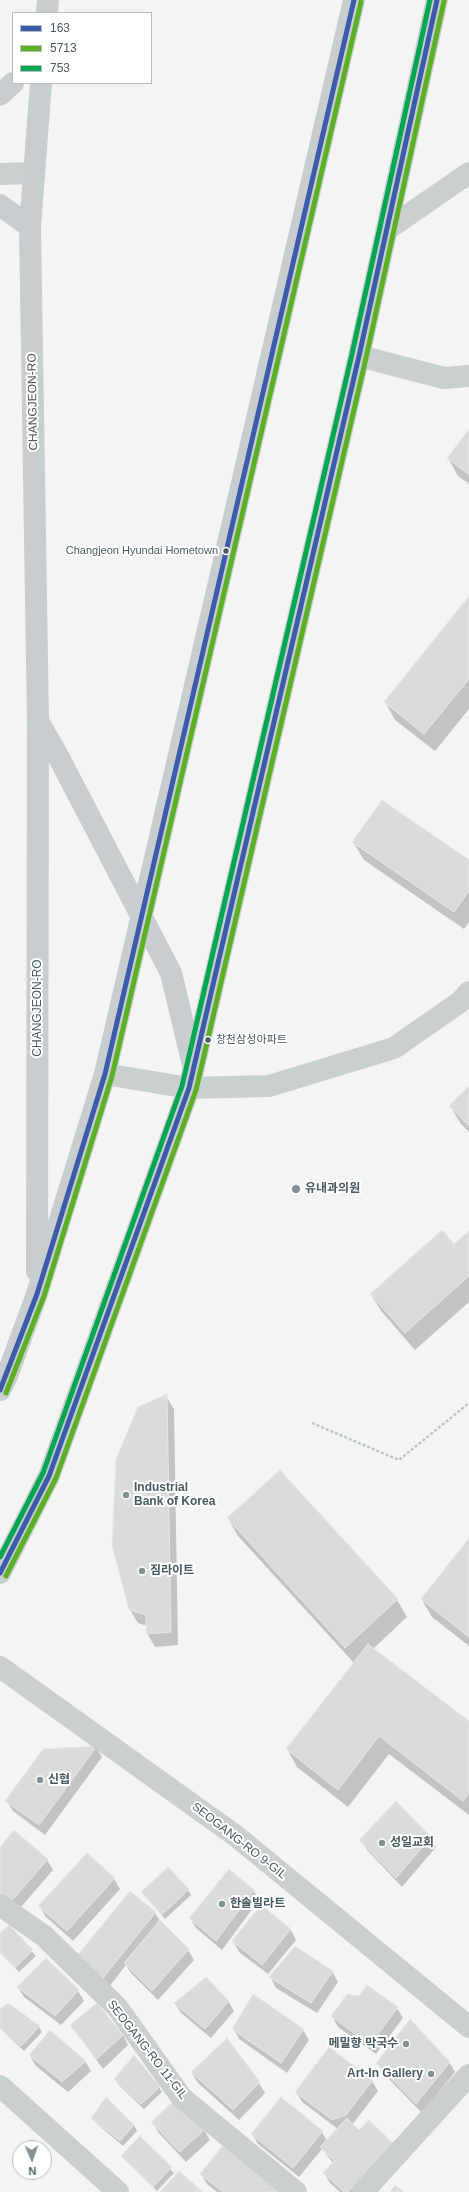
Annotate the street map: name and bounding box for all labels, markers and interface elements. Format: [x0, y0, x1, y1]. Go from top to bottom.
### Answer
legend [12, 12, 152, 84]
text: 163 [50, 21, 70, 35]
text: 5713 [50, 41, 77, 55]
text: 753 [50, 61, 70, 75]
street label: CHANGJEON-RO [25, 353, 41, 451]
place label: Changjeon Hyundai Hometown [66, 544, 218, 558]
marker: Changjeon Hyundai Hometown [221, 546, 231, 556]
street label: CHANGJEON-RO [31, 959, 45, 1057]
place label: 창천삼성아파트 [216, 1033, 287, 1047]
marker: 창천삼성아파트 [203, 1035, 213, 1045]
place label: 유내과의원 [305, 1182, 360, 1196]
marker: 유내과의원 [290, 1183, 302, 1195]
place label: Industrial Bank of Korea [134, 1481, 215, 1509]
marker: Industrial Bank of Korea [121, 1490, 131, 1500]
place label: 짐라이트 [150, 1564, 194, 1578]
marker: 짐라이트 [137, 1566, 147, 1576]
place label: 신협 [48, 1773, 70, 1787]
marker: 신협 [35, 1775, 45, 1785]
street label: SEOGANG-RO 9-GIL [189, 1800, 289, 1882]
place label: 성일교회 [390, 1836, 434, 1850]
marker: 성일교회 [377, 1838, 387, 1848]
place label: 한솔빌라트 [230, 1897, 285, 1911]
marker: 한솔빌라트 [217, 1899, 227, 1909]
street label: SEOGANG-RO 11-GIL [104, 1998, 190, 2102]
place label: 메밀향 막국수 [328, 2037, 398, 2051]
marker: 메밀향 막국수 [401, 2039, 411, 2049]
place label: Art-In Gallery [347, 2067, 423, 2081]
marker: Art-In Gallery [426, 2069, 436, 2079]
north arrow [12, 2140, 52, 2180]
text: N [28, 2165, 37, 2177]

